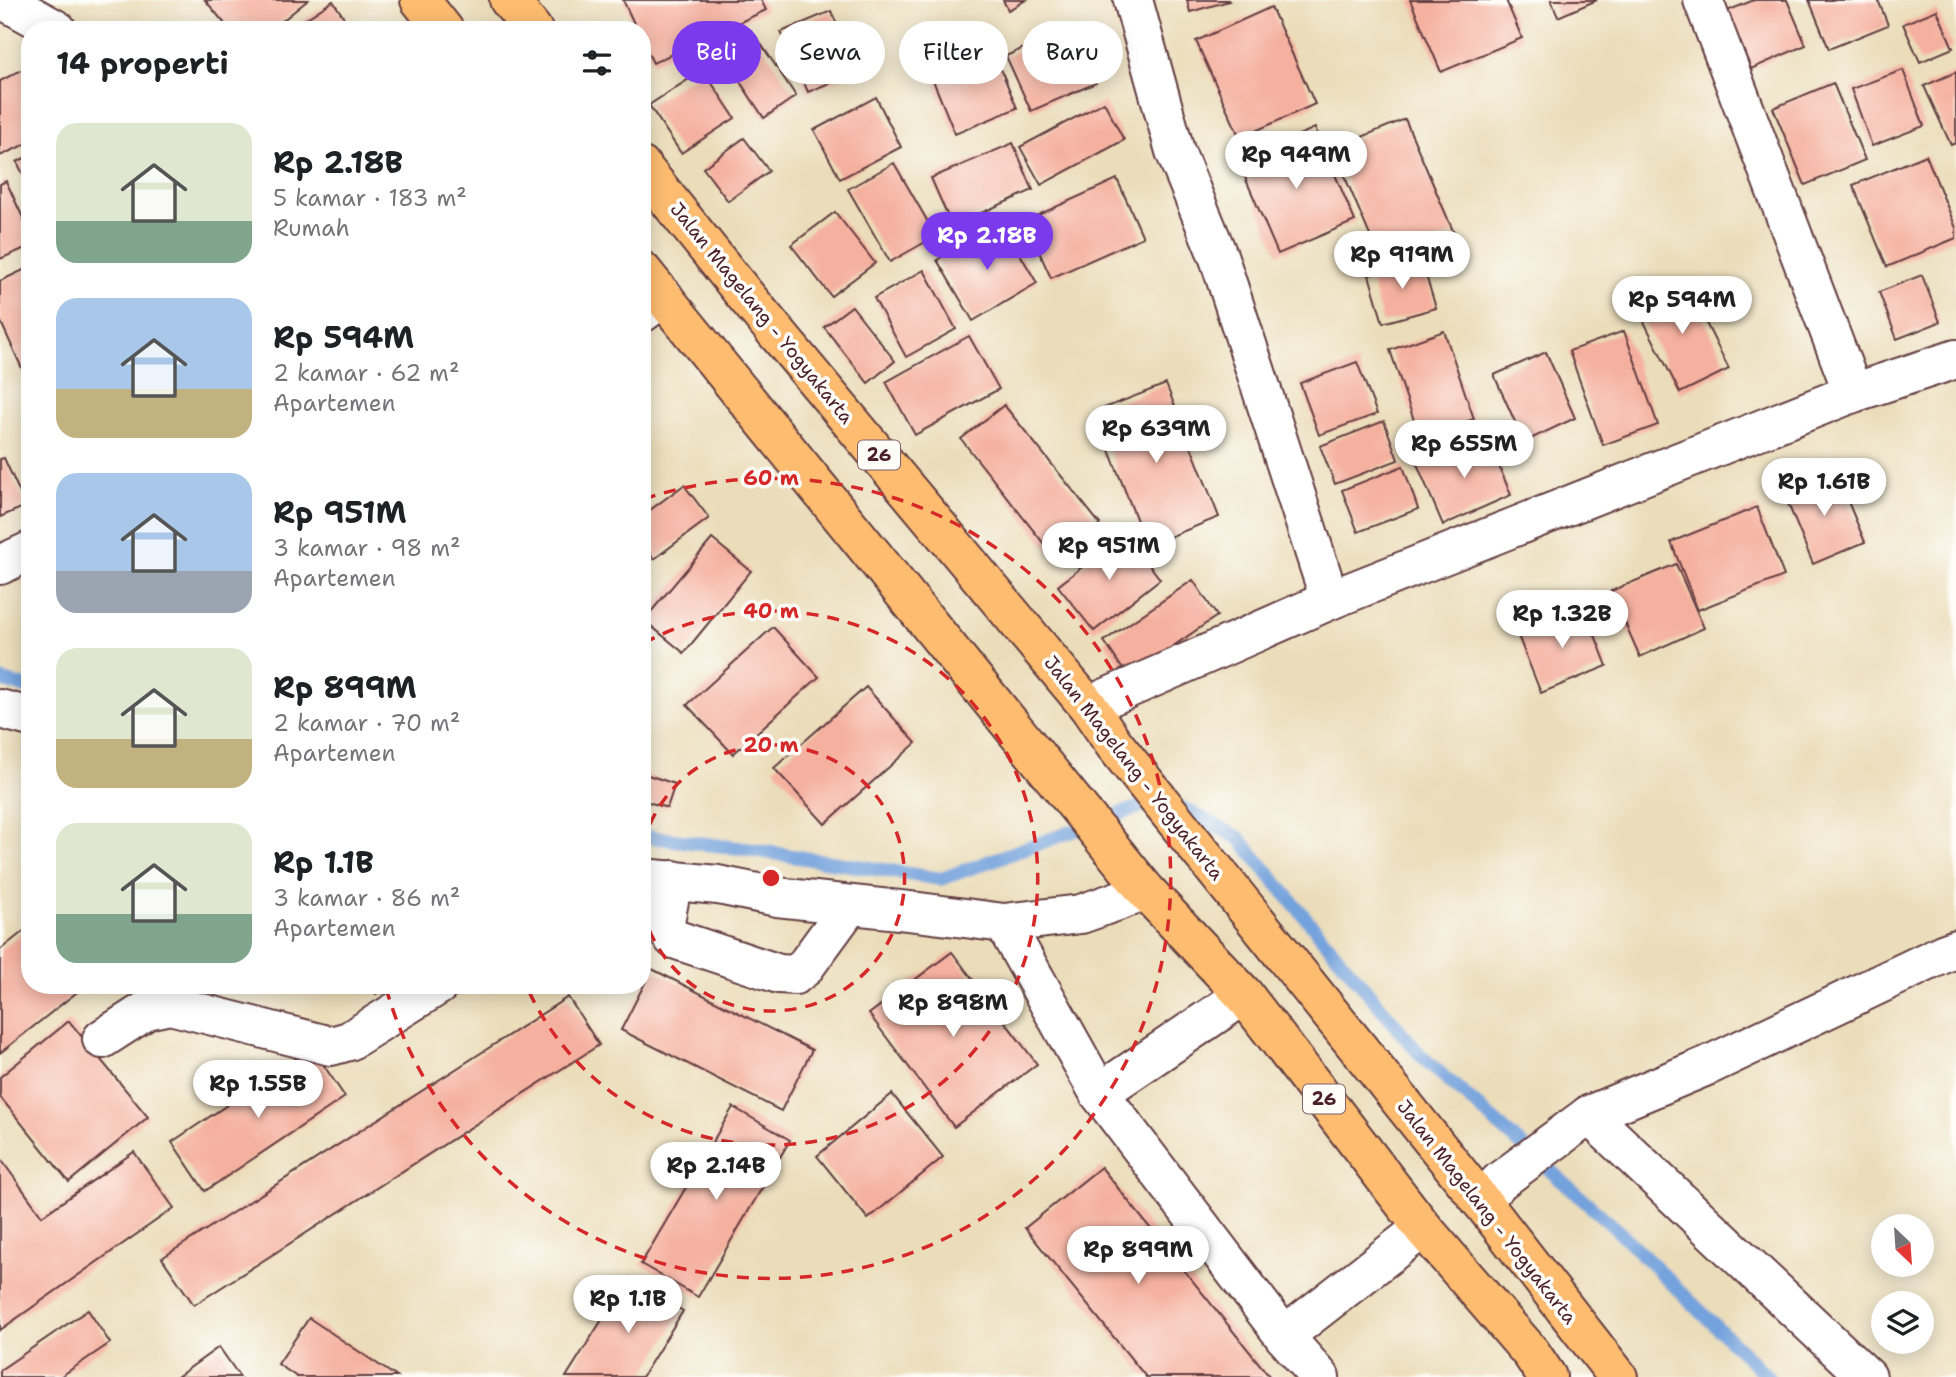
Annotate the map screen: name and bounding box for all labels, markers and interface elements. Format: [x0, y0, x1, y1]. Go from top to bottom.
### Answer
chip: Beli [672, 21, 761, 84]
chip: Sewa [775, 21, 885, 84]
chip: Filter [899, 21, 1008, 84]
chip: Baru [1022, 21, 1123, 84]
text: 14 properti [56, 43, 229, 84]
icon: filters [578, 44, 616, 82]
pin: Rp 949M [1231, 132, 1361, 191]
text: Rp 949M [1241, 139, 1351, 169]
text: Rp 2.18B [273, 142, 403, 183]
icon: home [112, 151, 196, 235]
text: 5 kamar · 183 m² [273, 183, 467, 213]
street label: Jalan Magelang - Yogyakarta [665, 197, 859, 429]
pin: Rp 2.18B [915, 212, 1059, 272]
text: Rumah [273, 213, 350, 243]
text: Rp 2.18B [937, 220, 1037, 250]
pin: Rp 919M [1337, 232, 1467, 291]
text: Rp 919M [1350, 239, 1454, 269]
pin: Rp 594M [1617, 276, 1747, 336]
text: Rp 594M [1628, 284, 1736, 314]
text: Rp 594M [273, 317, 414, 358]
icon: home [112, 326, 196, 410]
text: 2 kamar · 62 m² [273, 358, 460, 388]
text: Apartemen [273, 388, 396, 418]
pin: Rp 639M [1091, 406, 1221, 465]
text: Rp 639M [1101, 413, 1211, 443]
pin: Rp 655M [1399, 420, 1529, 480]
text: Rp 655M [1411, 428, 1517, 458]
road number: 26 [858, 440, 900, 470]
pin: Rp 1.61B [1752, 458, 1896, 518]
text: 60 m [743, 464, 799, 492]
text: Rp 1.61B [1777, 466, 1871, 496]
text: Rp 951M [273, 492, 406, 533]
icon: home [112, 501, 196, 585]
pin: Rp 951M [1044, 522, 1174, 582]
text: Rp 951M [1058, 530, 1160, 560]
text: 3 kamar · 98 m² [273, 533, 461, 563]
text: Apartemen [273, 563, 396, 593]
pin: Rp 1.32B [1490, 590, 1634, 650]
text: 40 m [743, 597, 799, 625]
text: Rp 1.32B [1512, 598, 1612, 628]
street label: Jalan Magelang - Yogyakarta [1038, 651, 1230, 885]
text: Rp 899M [273, 667, 417, 708]
icon: home [112, 676, 196, 760]
text: 2 kamar · 70 m² [273, 708, 460, 738]
text: 20 m [743, 731, 799, 759]
text: Apartemen [273, 738, 396, 768]
text: Rp 1.1B [273, 842, 374, 883]
icon: home [112, 851, 196, 935]
centre of rings [759, 866, 783, 890]
text: 3 kamar · 86 m² [273, 883, 460, 913]
text: Apartemen [273, 913, 396, 943]
pin: Rp 898M [888, 979, 1018, 1039]
text: Rp 898M [898, 987, 1008, 1017]
pin: Rp 1.55B [186, 1060, 330, 1120]
text: Rp 1.55B [209, 1068, 307, 1098]
road number: 26 [1303, 1084, 1345, 1114]
street label: Jalan Magelang - Yogyakarta [1391, 1095, 1583, 1329]
pin: Rp 2.14B [644, 1142, 788, 1202]
text: Rp 2.14B [666, 1150, 766, 1180]
north arrow [1871, 1214, 1934, 1278]
map controls [1871, 1214, 1934, 1354]
pin: Rp 899M [1073, 1226, 1203, 1286]
text: Rp 899M [1083, 1234, 1193, 1264]
pin: Rp 1.1B [563, 1276, 693, 1335]
text: Rp 1.1B [589, 1283, 667, 1313]
button: layers [1871, 1291, 1934, 1354]

